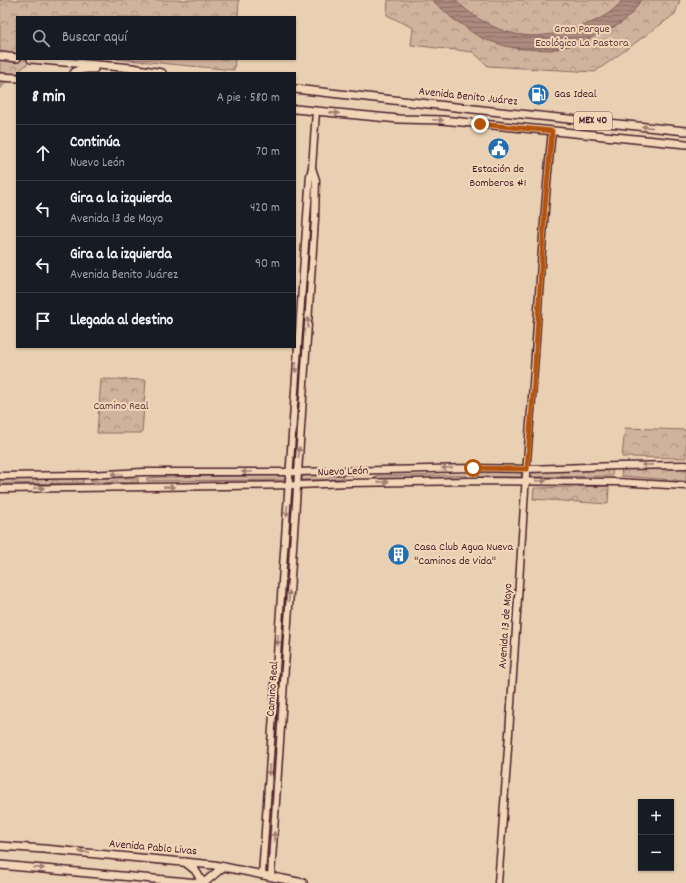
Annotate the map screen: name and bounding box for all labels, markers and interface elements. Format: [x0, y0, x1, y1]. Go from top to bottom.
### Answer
search box [16, 16, 296, 60]
park label: Gran Parque Ecológico La Pastora [535, 21, 629, 52]
icon: search [30, 27, 52, 49]
text: Buscar aquí [62, 27, 127, 49]
fuel station icon: Gas Ideal [525, 81, 551, 107]
street label: Avenida Benito Juárez [418, 83, 519, 111]
text: 8 min [32, 86, 65, 110]
place label: Gas Ideal [554, 86, 597, 103]
text: A pie · 580 m [217, 89, 280, 108]
one-way arrow [328, 109, 340, 116]
road number: MEX 40 [574, 112, 612, 130]
route end [471, 115, 489, 133]
one-way arrow [432, 117, 445, 123]
one-way arrow [641, 124, 653, 130]
text: Continúa [70, 132, 120, 154]
public building icon: Estación de Bomberos #1 [485, 135, 511, 161]
icon: ahead [32, 142, 54, 164]
text: 70 m [256, 143, 280, 162]
text: Nuevo León [70, 154, 125, 173]
place label: Estación de Bomberos #1 [470, 161, 526, 192]
text: Gira a la izquierda [70, 188, 171, 210]
icon: left [32, 198, 54, 220]
text: 420 m [250, 199, 280, 218]
text: Avenida 13 de Mayo [70, 210, 163, 229]
text: Gira a la izquierda [70, 244, 171, 266]
icon: left [32, 254, 54, 276]
text: 90 m [255, 255, 280, 274]
text: Avenida Benito Juárez [70, 266, 178, 285]
icon: arrive [32, 310, 54, 332]
text: Llegada al destino [70, 310, 173, 332]
one-way arrow [305, 317, 312, 329]
one-way arrow [293, 361, 300, 373]
park label: Camino Real [93, 398, 149, 415]
one-way arrow [296, 446, 303, 458]
route start [464, 459, 482, 477]
one-way arrow [640, 462, 653, 468]
street label: Nuevo León [317, 463, 369, 481]
one-way arrow [441, 465, 453, 472]
one-way arrow [240, 469, 253, 475]
one-way arrow [111, 470, 123, 477]
one-way arrow [535, 478, 548, 484]
one-way arrow [377, 479, 390, 485]
one-way arrow [163, 483, 175, 490]
one-way arrow [33, 485, 46, 491]
one-way arrow [283, 505, 290, 517]
place label: Casa Club Agua Nueva "Caminos de Vida" [414, 539, 514, 570]
building icon: Casa Club Agua Nueva "Caminos de Vida" [385, 541, 411, 567]
street label: Avenida 13 de Mayo [495, 583, 517, 669]
one-way arrow [286, 590, 293, 602]
one-way arrow [275, 634, 282, 646]
street label: Camino Real [263, 661, 283, 717]
one-way arrow [266, 764, 273, 776]
map controls [638, 799, 674, 871]
button: + [638, 799, 674, 835]
one-way arrow [270, 831, 277, 843]
button: − [638, 835, 674, 871]
street label: Avenida Pablo Livas [108, 836, 198, 860]
one-way arrow [78, 849, 90, 856]
one-way arrow [33, 864, 45, 871]

